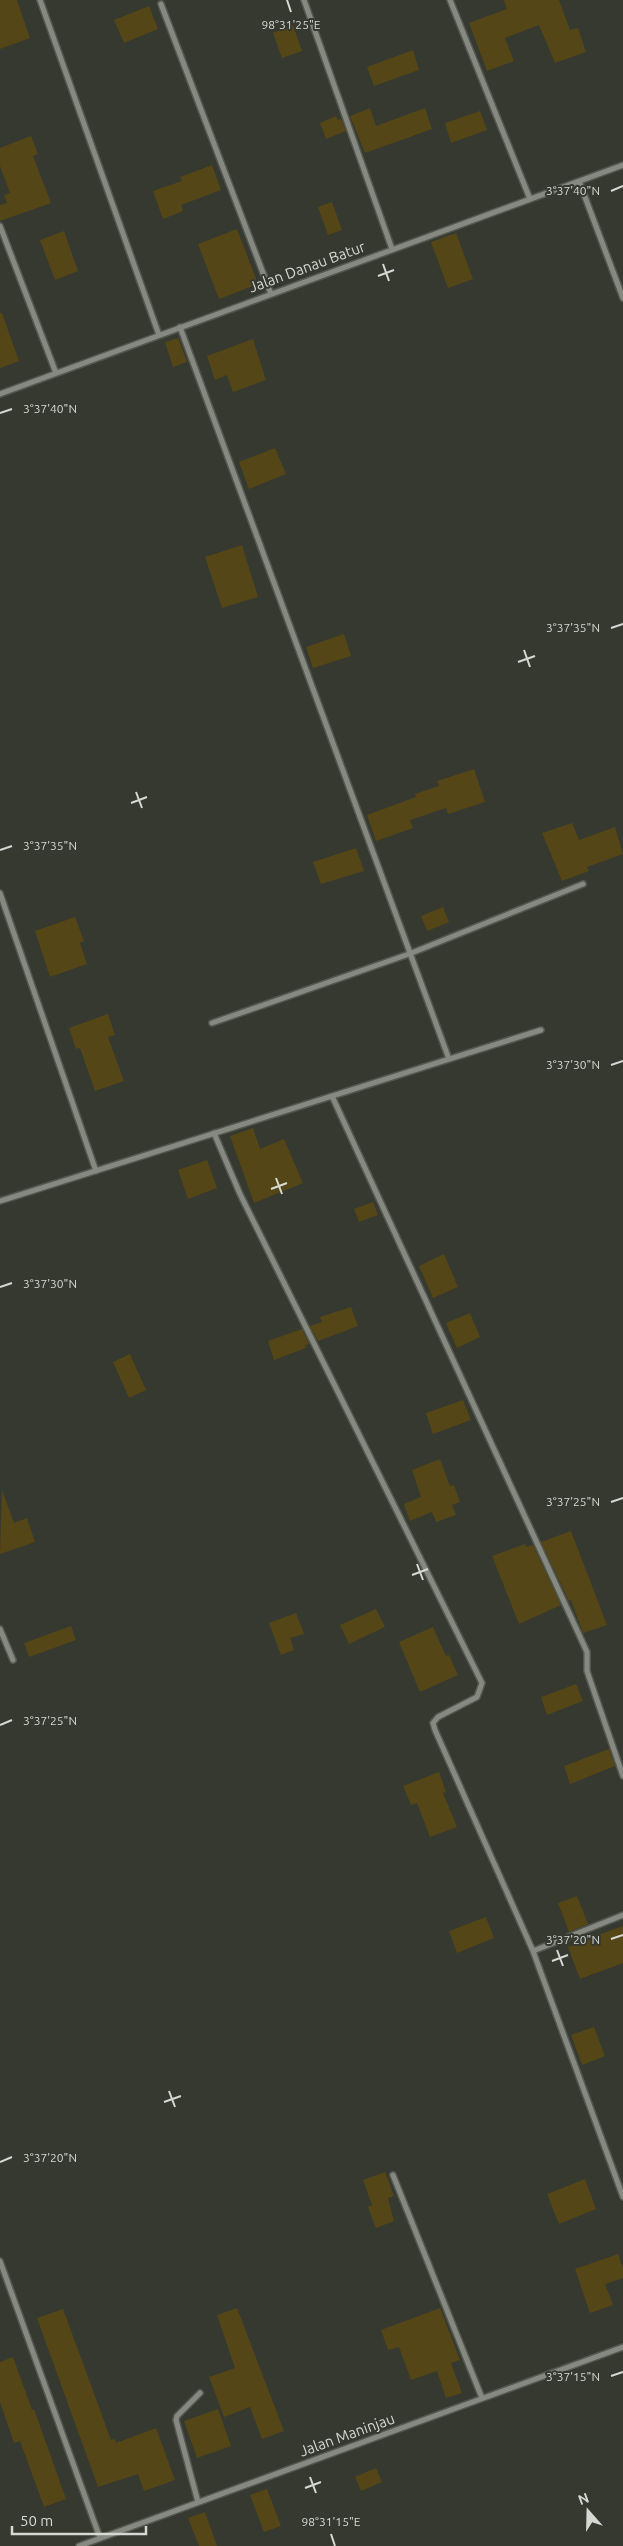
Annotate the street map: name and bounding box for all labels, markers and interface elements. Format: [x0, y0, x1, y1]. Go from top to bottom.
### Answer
text: 98°31'25"E [262, 18, 321, 31]
text: 3°37'40"N [546, 184, 600, 197]
street label: Jalan Danau Batur [246, 237, 368, 296]
text: 3°37'40"N [23, 402, 77, 415]
text: 3°37'35"N [546, 621, 600, 634]
text: 3°37'35"N [23, 839, 77, 852]
text: 3°37'30"N [546, 1058, 600, 1071]
text: 3°37'30"N [23, 1277, 77, 1290]
text: 3°37'25"N [546, 1495, 600, 1508]
text: 3°37'25"N [23, 1714, 77, 1727]
text: 3°37'20"N [546, 1933, 600, 1946]
text: 3°37'20"N [23, 2151, 77, 2164]
text: 3°37'15"N [546, 2370, 600, 2383]
street label: Jalan Maninjau [297, 2409, 397, 2460]
north arrow [563, 2486, 613, 2536]
text: N [576, 2489, 591, 2508]
scale bar [12, 2504, 146, 2536]
text: 50 m [20, 2512, 53, 2529]
text: 98°31'15"E [302, 2515, 361, 2528]

